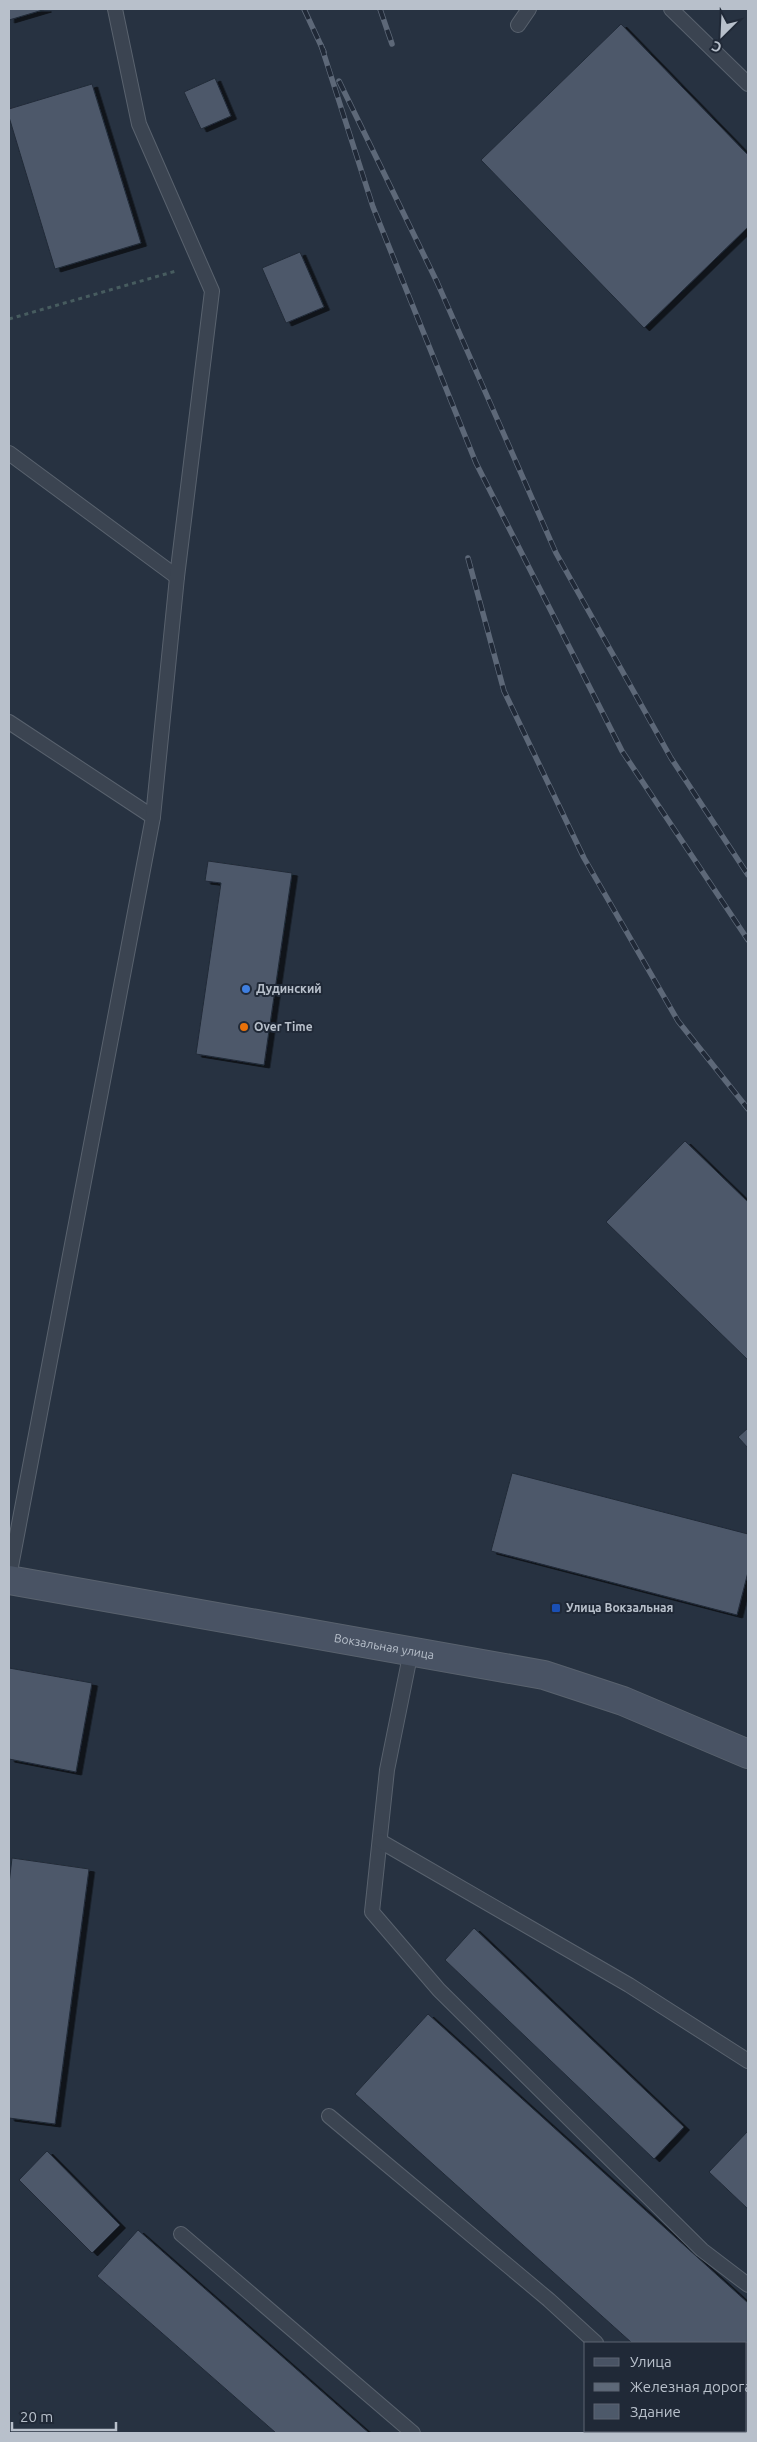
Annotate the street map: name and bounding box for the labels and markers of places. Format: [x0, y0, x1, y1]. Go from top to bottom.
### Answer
place label: Дудинский [256, 982, 322, 995]
marker: Дудинский [240, 983, 252, 995]
place label: Over Time [254, 1020, 313, 1033]
marker: Over Time [238, 1021, 250, 1033]
place label: Улица Вокзальная [566, 1601, 673, 1614]
marker: Улица Вокзальная [550, 1602, 562, 1614]

